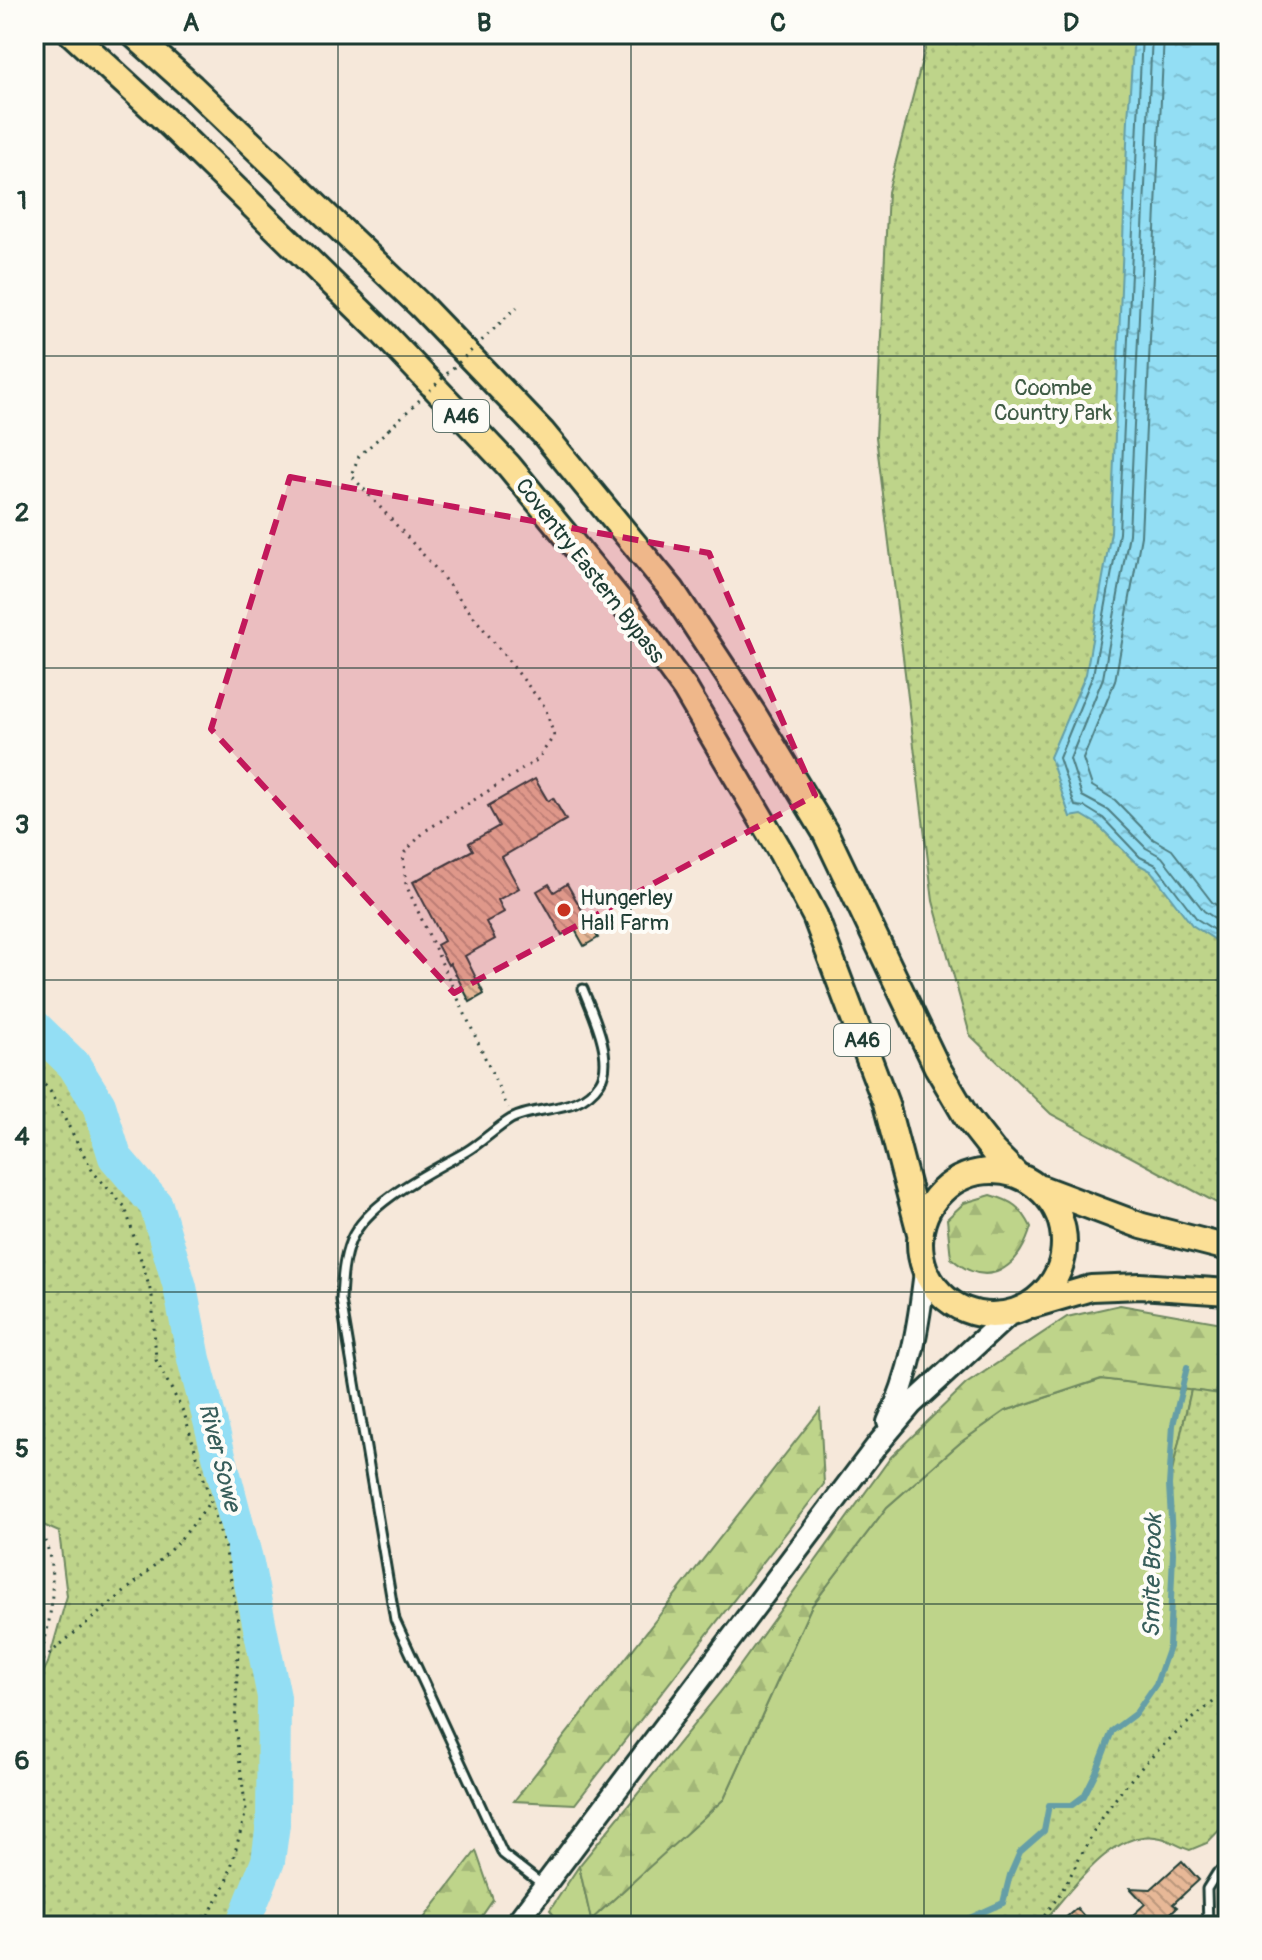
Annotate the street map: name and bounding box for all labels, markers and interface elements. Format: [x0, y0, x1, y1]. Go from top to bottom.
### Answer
text: A [183, 7, 200, 39]
text: B [477, 7, 491, 39]
text: C [770, 7, 786, 39]
text: D [1063, 7, 1079, 39]
text: 1 [17, 185, 27, 217]
park label: Coombe Country Park [994, 374, 1112, 427]
road number: A46 [433, 400, 489, 432]
street label: Coventry Eastern Bypass [509, 472, 671, 669]
text: 2 [15, 497, 29, 529]
text: 3 [15, 809, 29, 841]
place label: Hungerley Hall Farm [580, 884, 673, 937]
marker: Hungerley Hall Farm [555, 901, 573, 919]
road number: A46 [834, 1024, 890, 1056]
text: 4 [14, 1121, 30, 1153]
water label: River Sowe [192, 1400, 247, 1516]
text: 5 [15, 1433, 29, 1465]
water label: Smite Brook [1137, 1512, 1168, 1638]
text: 6 [14, 1745, 30, 1777]

